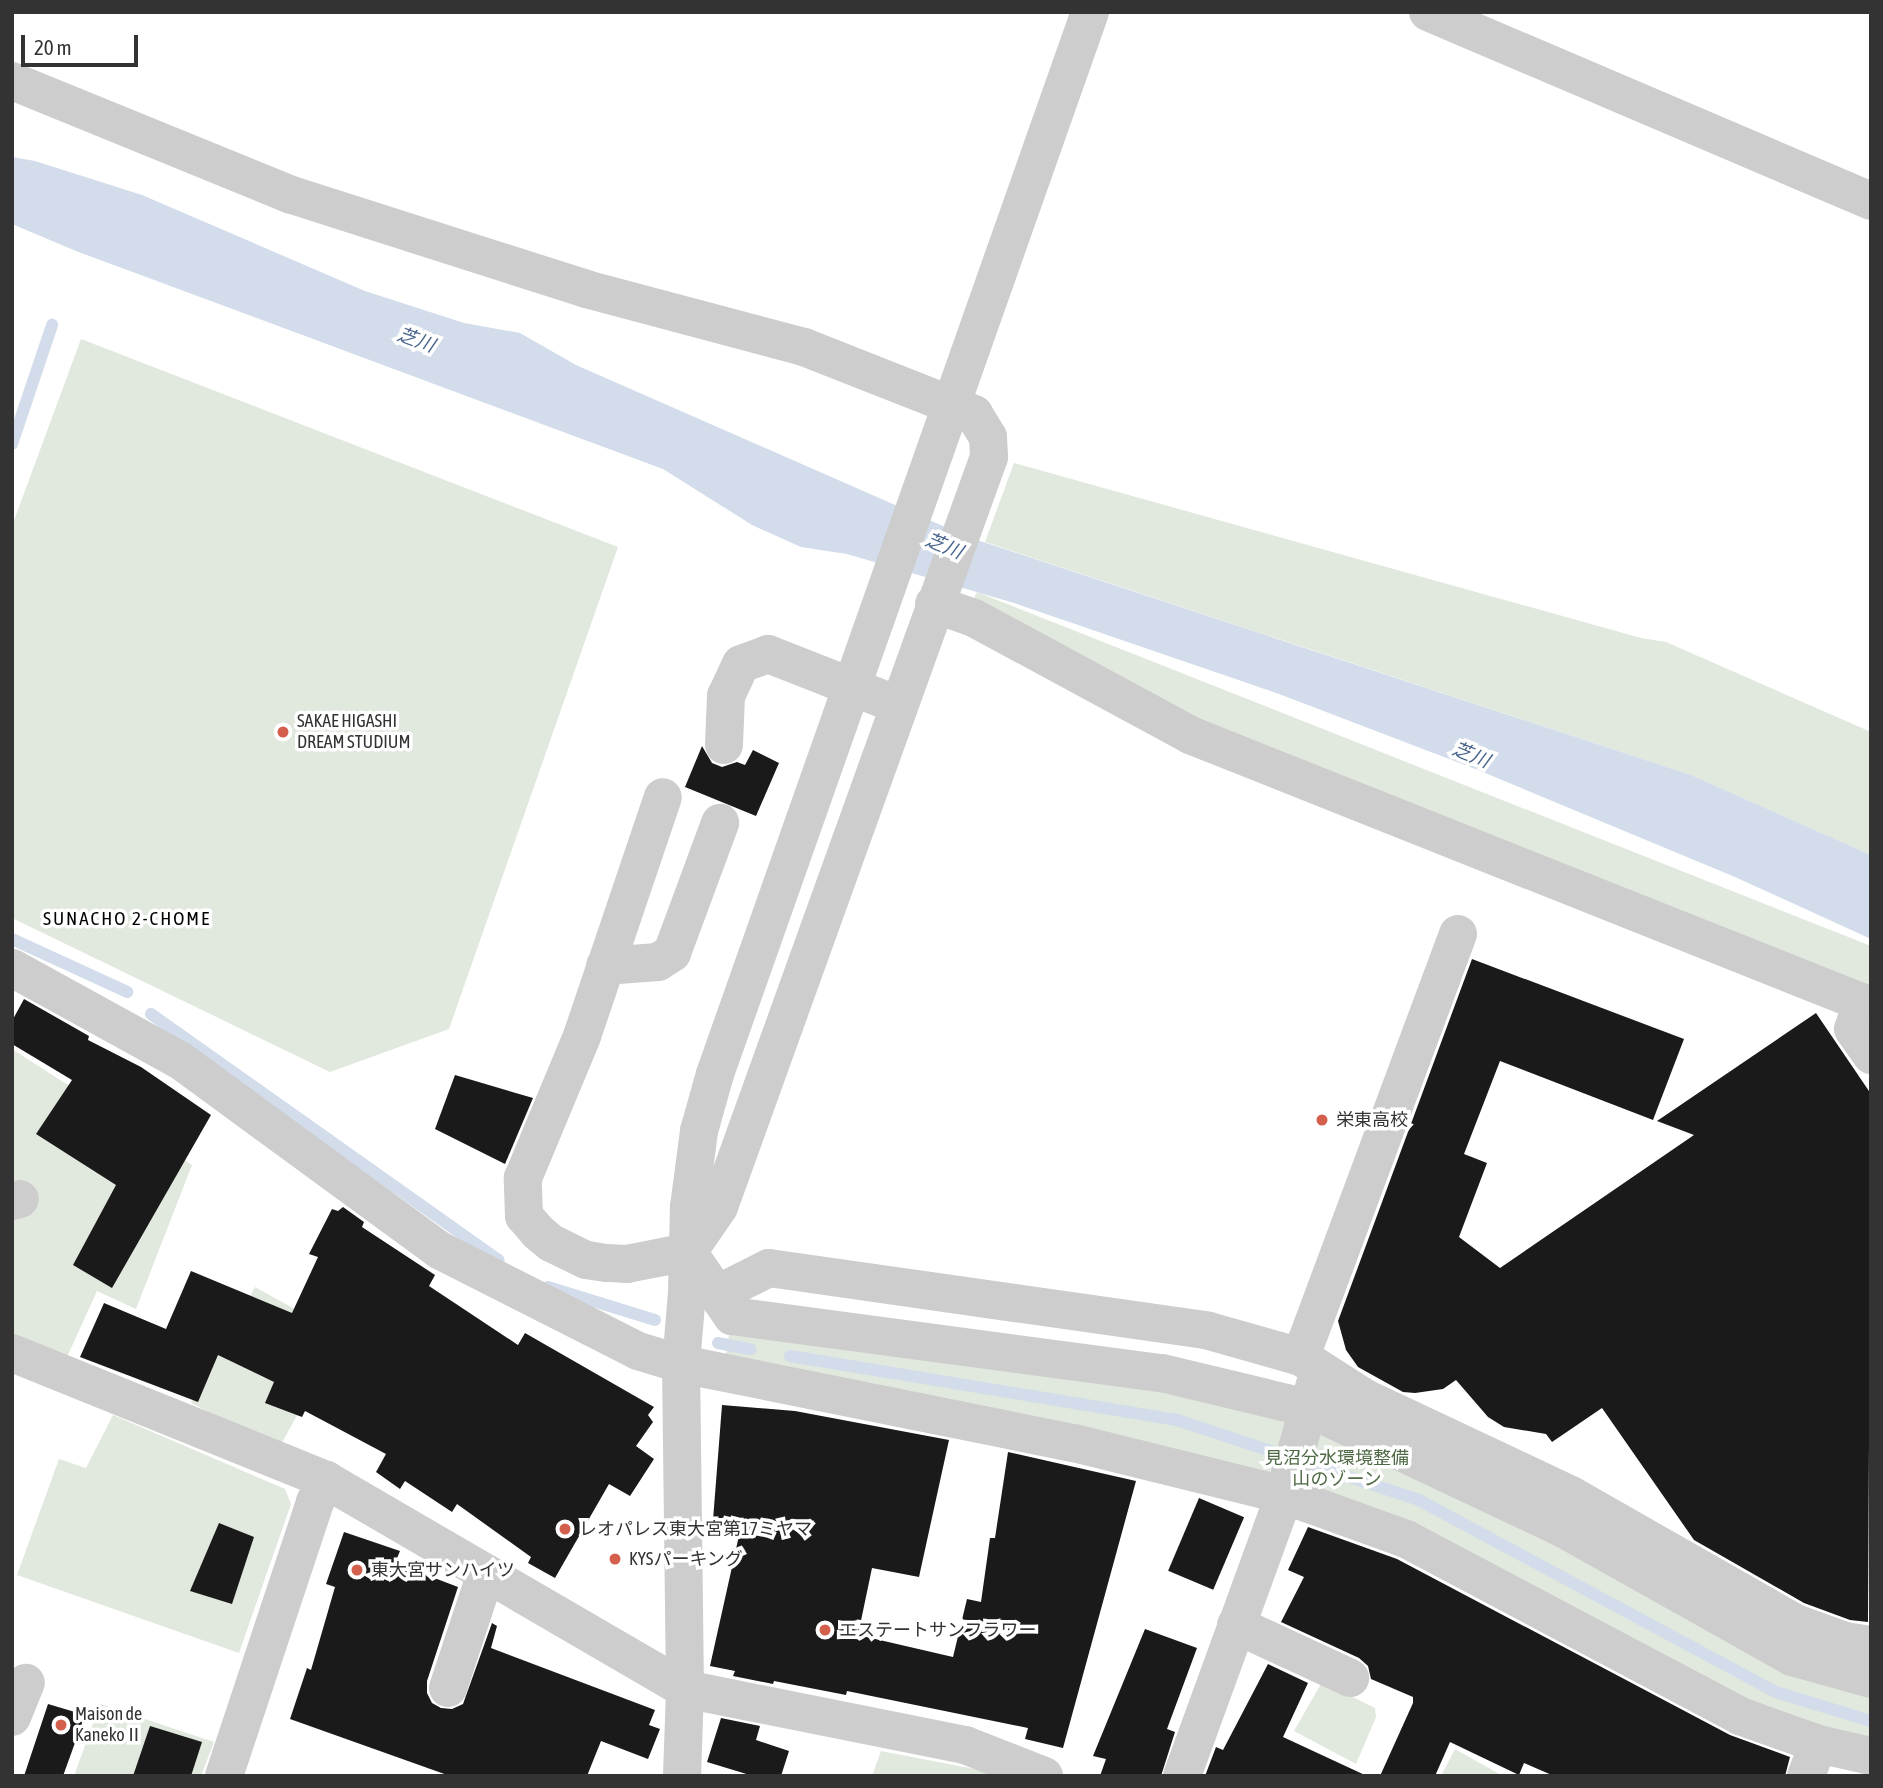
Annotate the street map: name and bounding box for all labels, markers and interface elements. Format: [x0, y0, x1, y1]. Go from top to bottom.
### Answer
scale bar [24, 21, 142, 65]
text: 20 m [34, 35, 72, 59]
water label: 芝川 [394, 323, 438, 357]
water label: 芝川 [922, 528, 966, 564]
place label: SAKAE HIGASHI DREAM STUDIUM [297, 711, 411, 754]
marker: SAKAE HIGASHI DREAM STUDIUM [275, 724, 291, 740]
water label: 芝川 [1449, 737, 1493, 773]
district label: SUNACHO 2-CHOME [45, 908, 209, 930]
place label: 栄東高校 [1336, 1109, 1408, 1131]
marker: 栄東高校 [1314, 1112, 1330, 1128]
park label: 見沼分水環境整備 山のゾーン [1265, 1448, 1409, 1490]
place label: レオパレス東大宮第17ミヤマ [579, 1518, 812, 1540]
marker: レオパレス東大宮第17ミヤマ [557, 1521, 573, 1537]
place label: KYSパーキング [629, 1548, 743, 1570]
marker: KYSパーキング [607, 1551, 623, 1567]
place label: 東大宮サンハイツ [371, 1559, 515, 1581]
marker: 東大宮サンハイツ [349, 1562, 365, 1578]
place label: エステートサンフラワー [839, 1619, 1037, 1641]
marker: エステートサンフラワー [817, 1622, 833, 1638]
place label: Maison de KanekoⅡ [75, 1704, 143, 1746]
marker: Maison de KanekoⅡ [53, 1717, 69, 1733]

